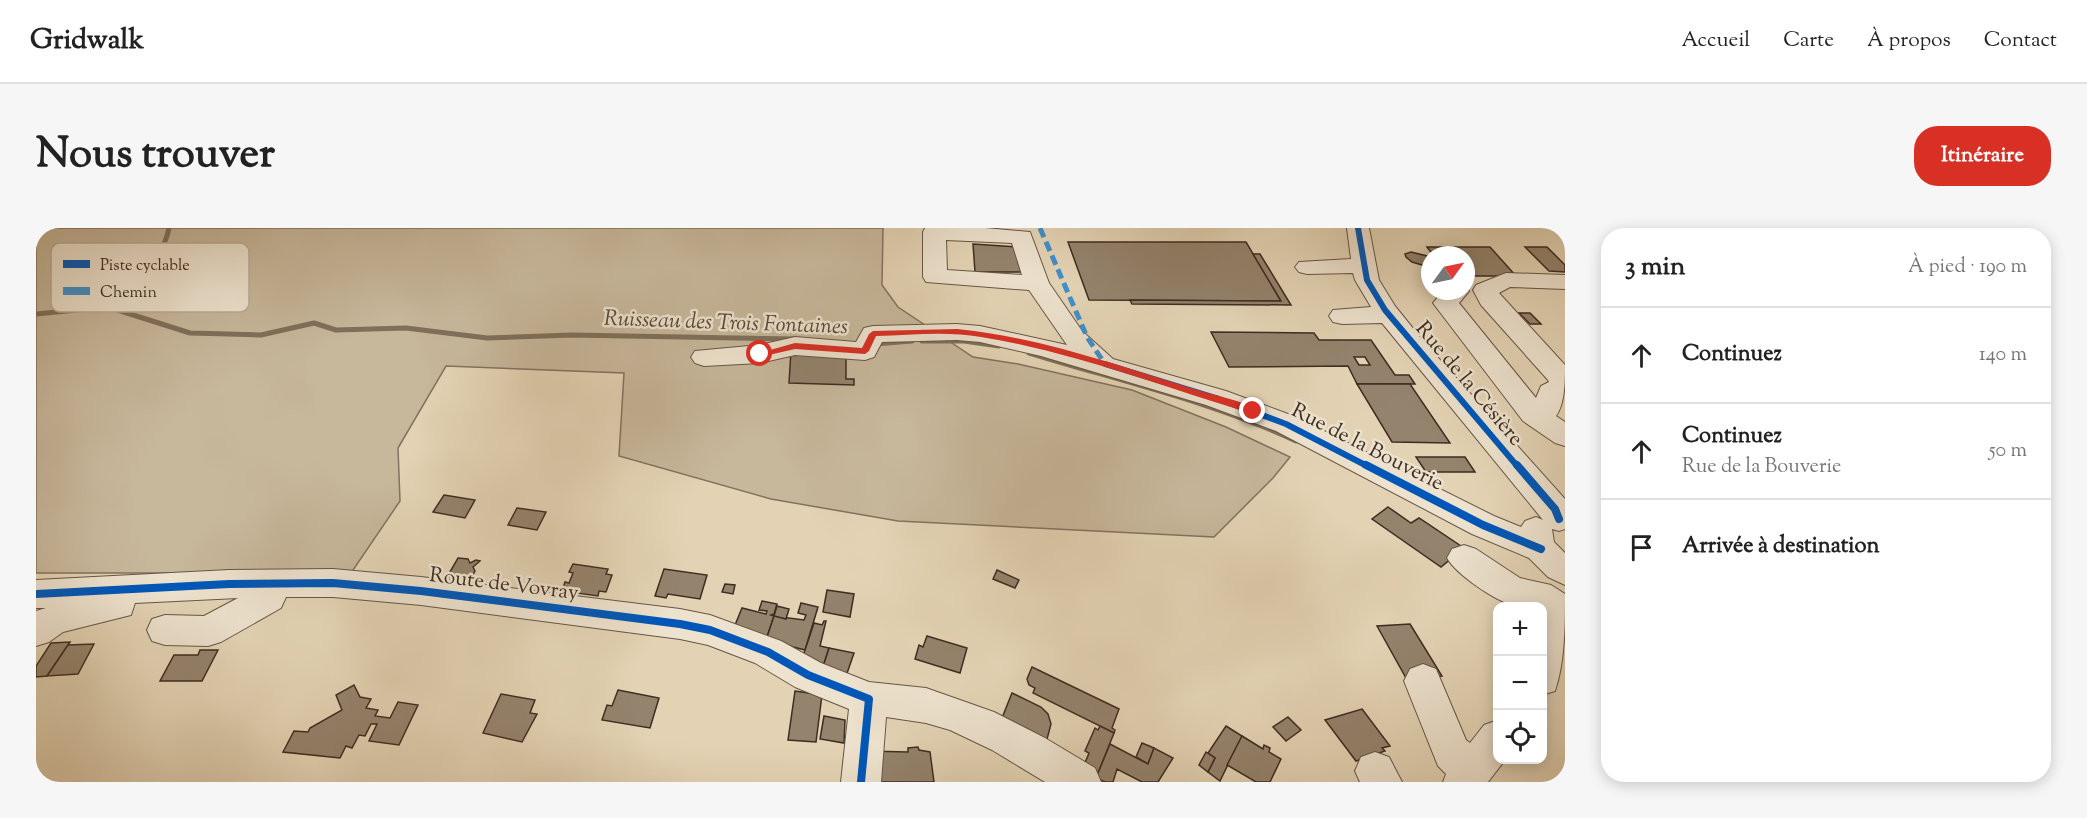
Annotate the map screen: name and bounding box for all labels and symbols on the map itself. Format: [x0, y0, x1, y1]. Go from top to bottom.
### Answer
legend [51, 243, 249, 312]
north arrow [1421, 246, 1475, 300]
text: Piste cyclable [100, 255, 190, 278]
text: Chemin [100, 282, 157, 305]
water label: Ruisseau des Trois Fontaines [603, 304, 848, 344]
street label: Rue de la Césière [1407, 315, 1530, 453]
route start [746, 340, 772, 366]
street label: Rue de la Bouverie [1286, 396, 1448, 499]
route end [1239, 397, 1265, 423]
street label: Route de Vovray [428, 561, 580, 609]

